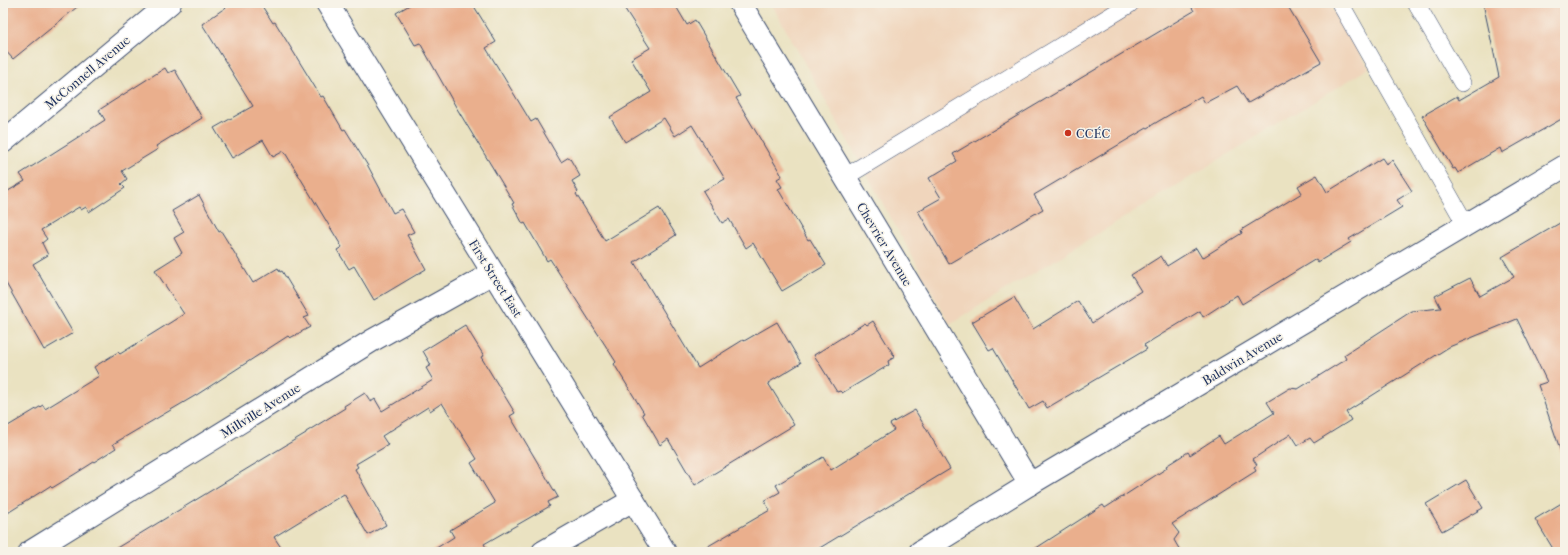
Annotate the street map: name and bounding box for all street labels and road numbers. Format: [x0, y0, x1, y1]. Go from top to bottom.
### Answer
street label: McConnell Avenue [42, 32, 133, 112]
street label: Chevrier Avenue [854, 200, 916, 289]
street label: First Street East [466, 237, 526, 320]
street label: Baldwin Avenue [1199, 328, 1286, 388]
street label: Millville Avenue [218, 380, 303, 441]

